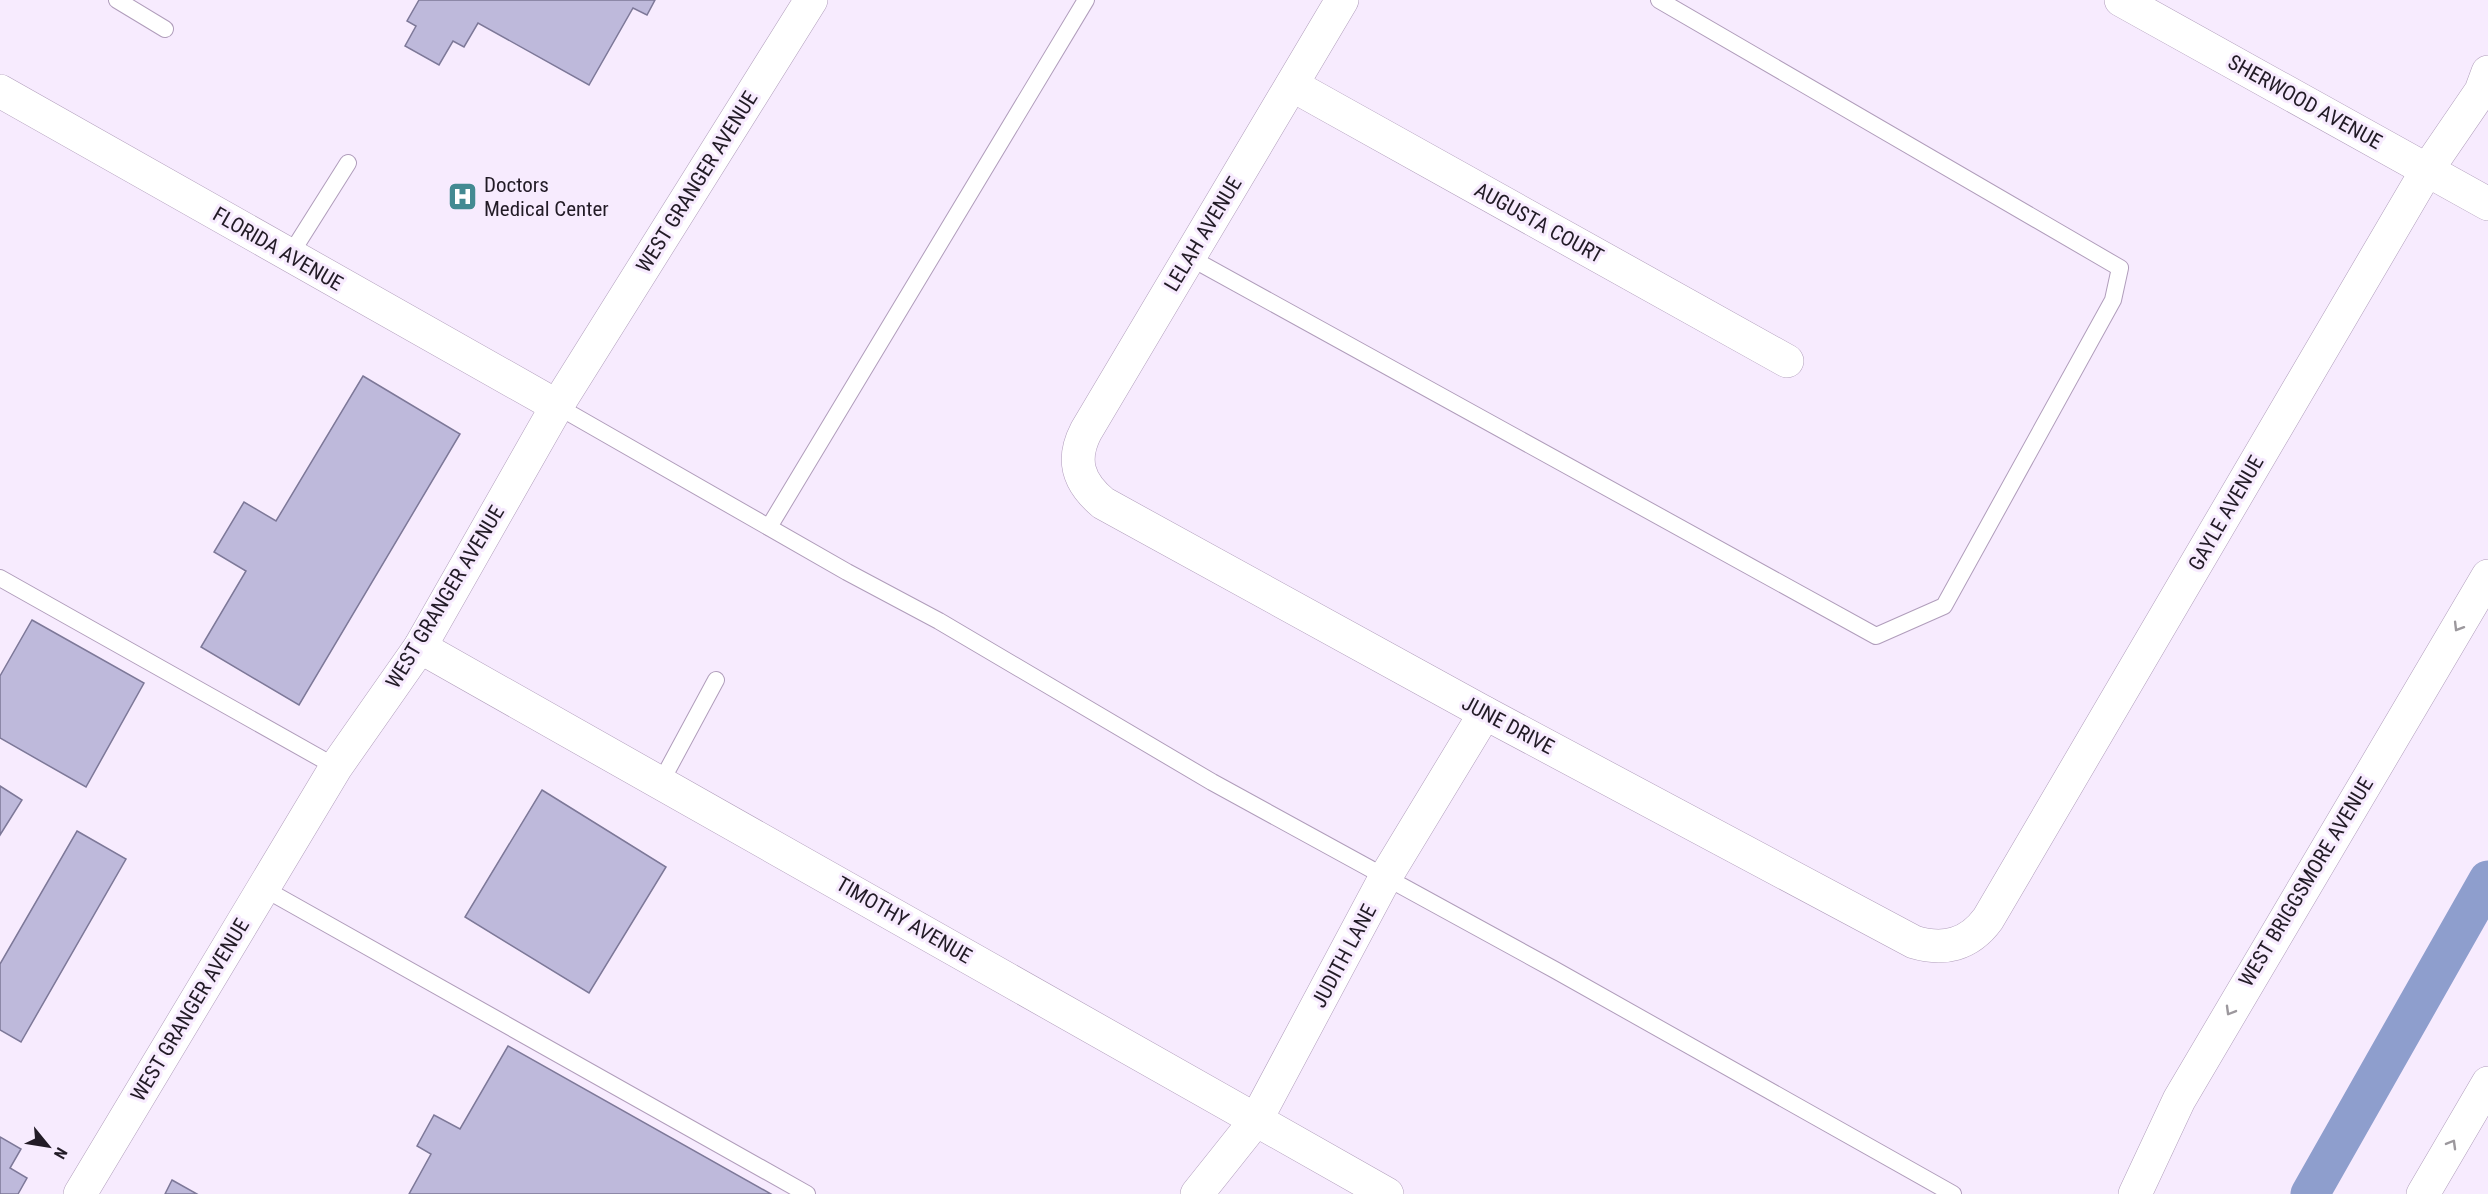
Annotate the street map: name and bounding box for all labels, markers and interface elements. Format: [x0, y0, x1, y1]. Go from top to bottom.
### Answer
street label: SHERWOOD AVENUE [2224, 50, 2386, 154]
street label: WEST GRANGER AVENUE [631, 87, 763, 277]
street label: LELAH AVENUE [1159, 172, 1247, 296]
place label: Doctors Medical Center [484, 173, 609, 221]
street label: AUGUSTA COURT [1470, 178, 1608, 268]
hospital icon: Doctors Medical Center [447, 181, 479, 213]
street label: FLORIDA AVENUE [209, 202, 347, 296]
street label: GAYLE AVENUE [2183, 451, 2269, 575]
street label: WEST GRANGER AVENUE [381, 501, 509, 693]
one-way arrow [2454, 621, 2465, 631]
street label: JUNE DRIVE [1458, 691, 1558, 759]
street label: WEST BRIGGSMORE AVENUE [2234, 773, 2378, 991]
street label: TIMOTHY AVENUE [832, 871, 976, 969]
street label: JUDITH LANE [1307, 900, 1381, 1012]
street label: WEST GRANGER AVENUE [126, 914, 254, 1106]
one-way arrow [2226, 1005, 2237, 1015]
north arrow [18, 1116, 78, 1176]
one-way arrow [2445, 1139, 2457, 1150]
text: N [50, 1144, 71, 1162]

